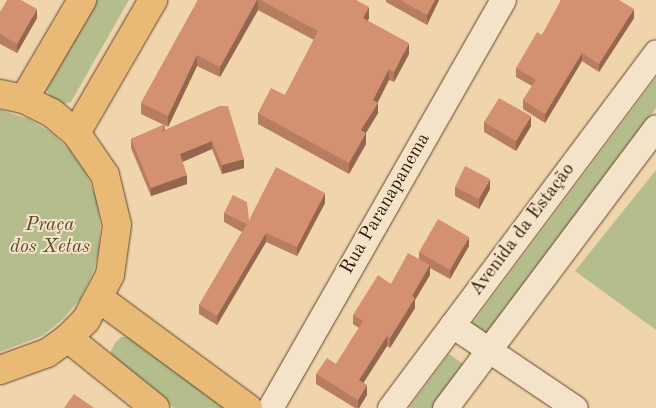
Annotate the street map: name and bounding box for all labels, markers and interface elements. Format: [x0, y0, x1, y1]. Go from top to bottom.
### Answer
street label: Rua Paranapanema [336, 129, 436, 279]
street label: Avenida da Estação [466, 159, 580, 301]
park label: Praça dos Xetas [10, 215, 90, 259]

